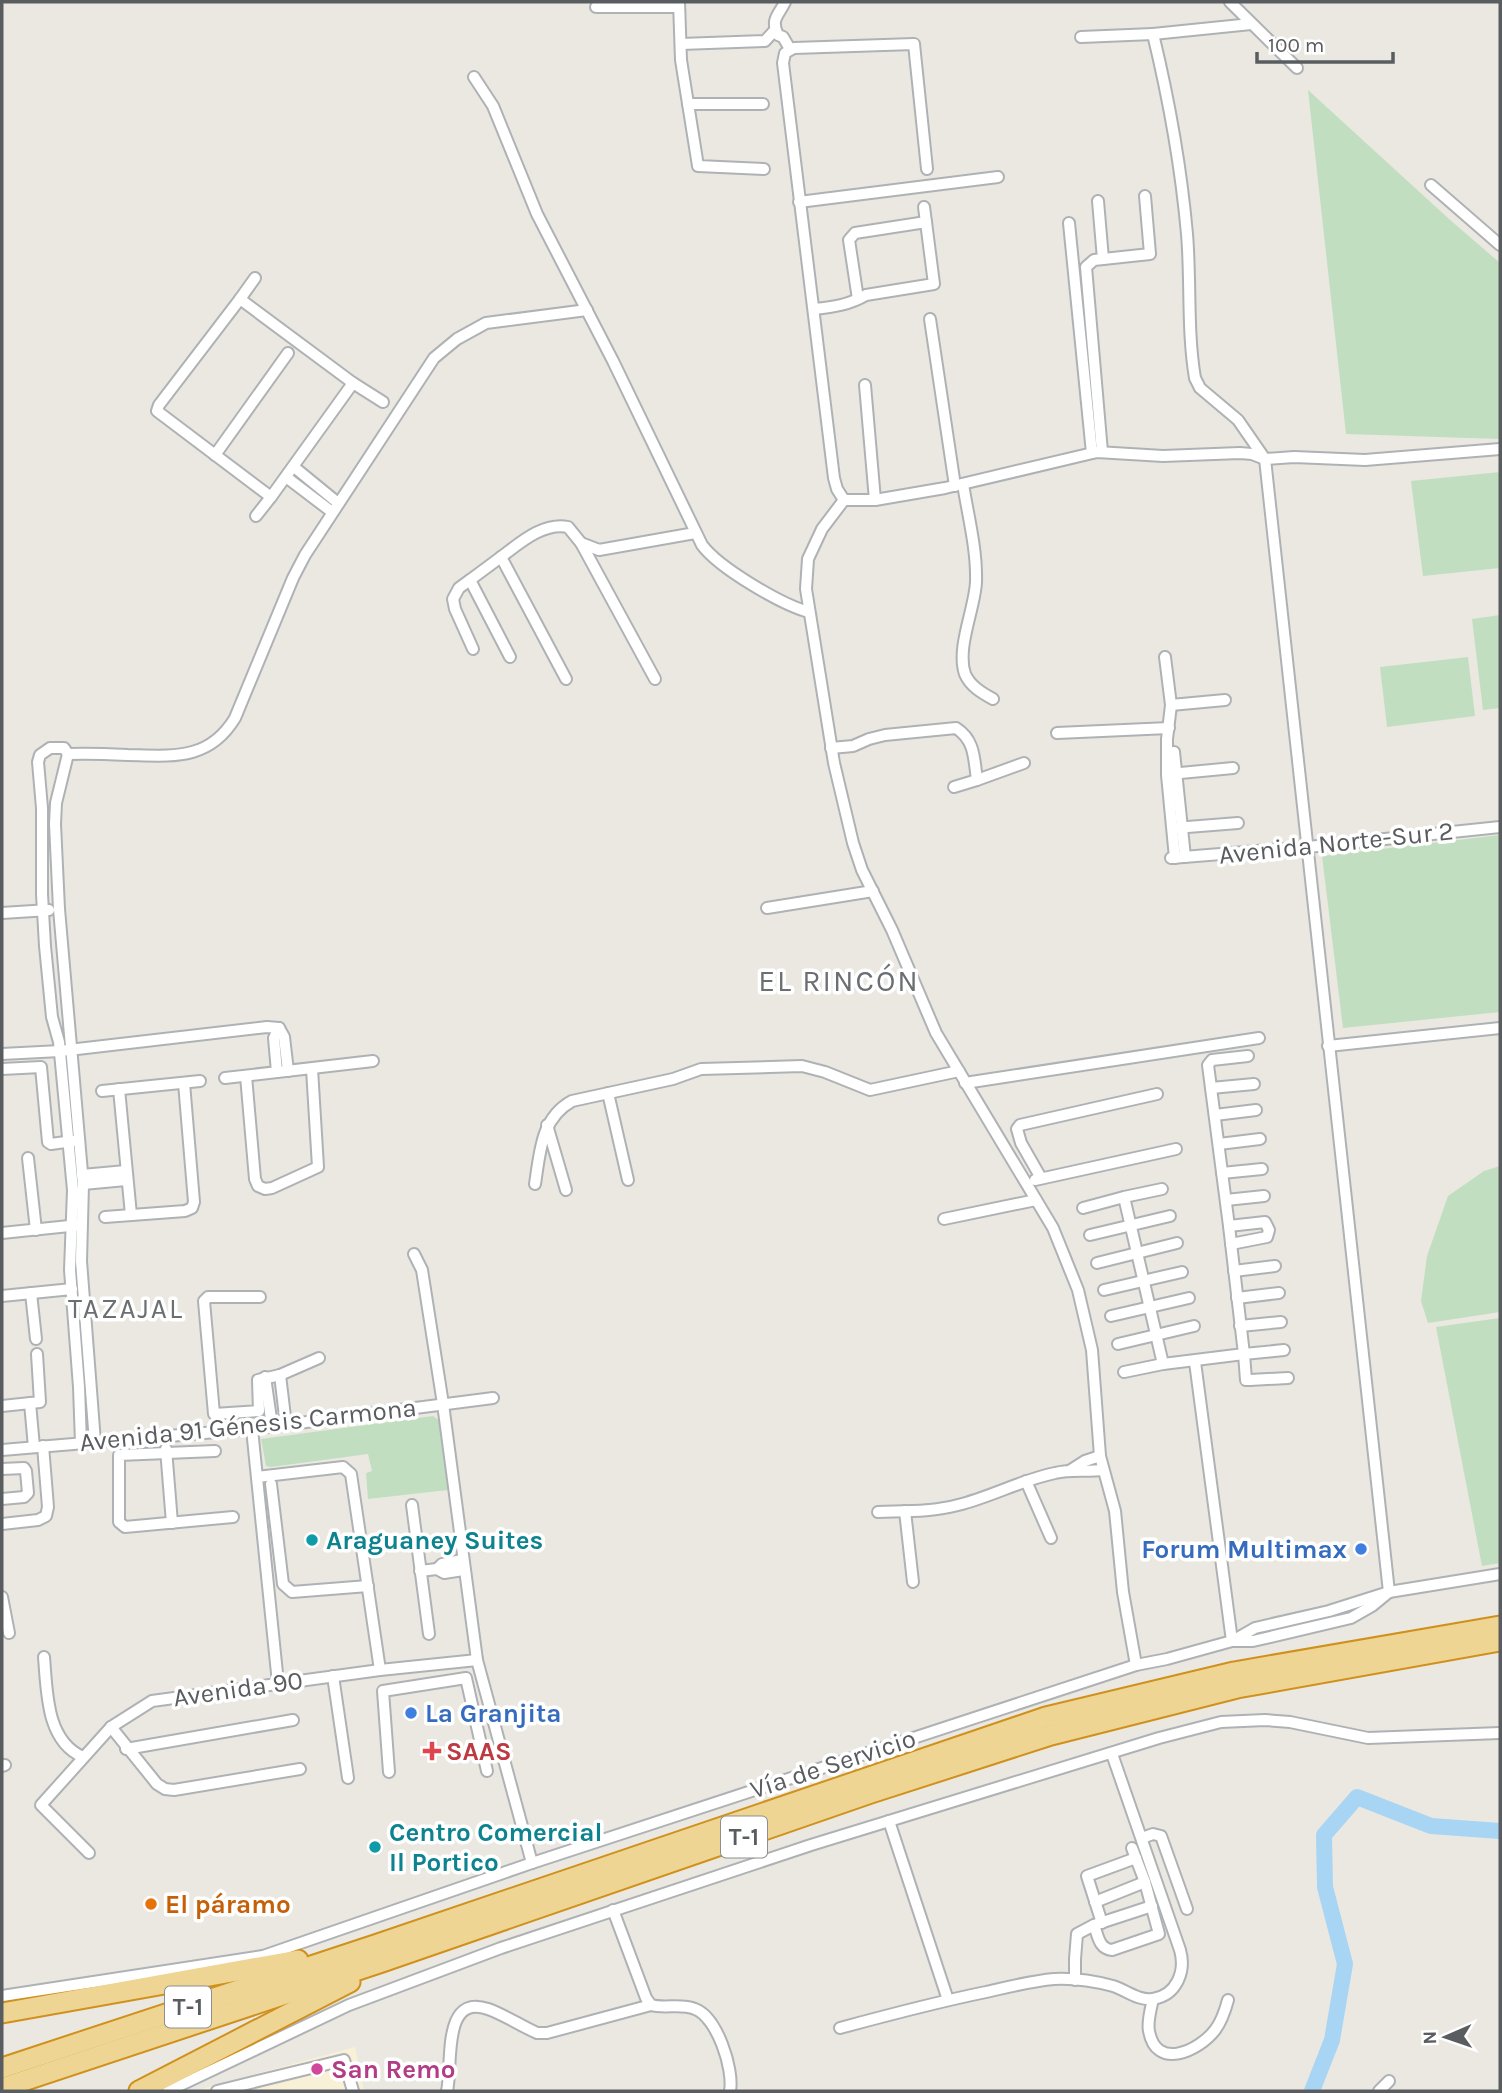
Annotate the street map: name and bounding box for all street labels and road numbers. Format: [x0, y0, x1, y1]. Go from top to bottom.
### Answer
street label: Avenida Norte-Sur 2 [1217, 815, 1455, 871]
street label: Avenida 91 Génesis Carmona [78, 1392, 418, 1458]
street label: Avenida 90 [171, 1665, 305, 1713]
street label: Vía de Servicio [746, 1723, 920, 1805]
road number: T-1 [721, 1816, 767, 1858]
road number: T-1 [165, 1986, 211, 2028]

